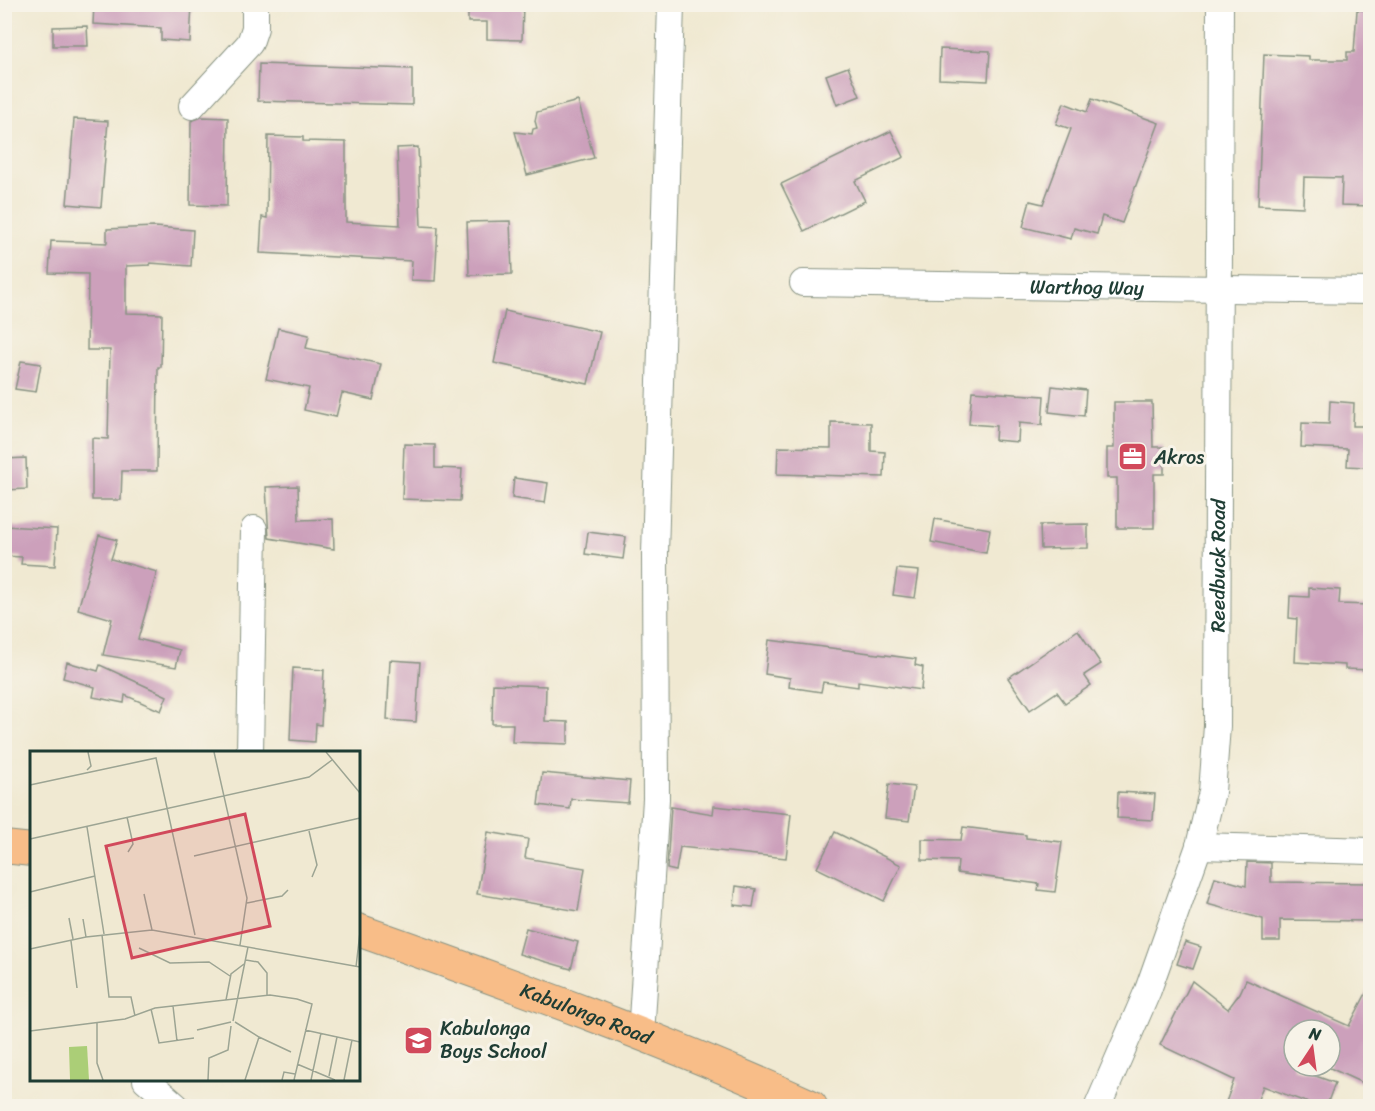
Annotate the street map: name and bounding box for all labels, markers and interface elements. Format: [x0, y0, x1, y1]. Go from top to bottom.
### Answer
street label: Warthog Way [1030, 269, 1145, 306]
place label: Akros [1153, 440, 1205, 475]
office icon: Akros [1117, 441, 1149, 473]
street label: Reedbuck Road [1200, 498, 1236, 633]
inset map [30, 751, 360, 1081]
street label: Kabulonga Road [515, 973, 659, 1055]
place label: Kabulonga Boys School [440, 1011, 548, 1069]
north arrow [1282, 1018, 1342, 1078]
text: N [1306, 1018, 1325, 1049]
school or university icon: Kabulonga Boys School [403, 1024, 435, 1056]

